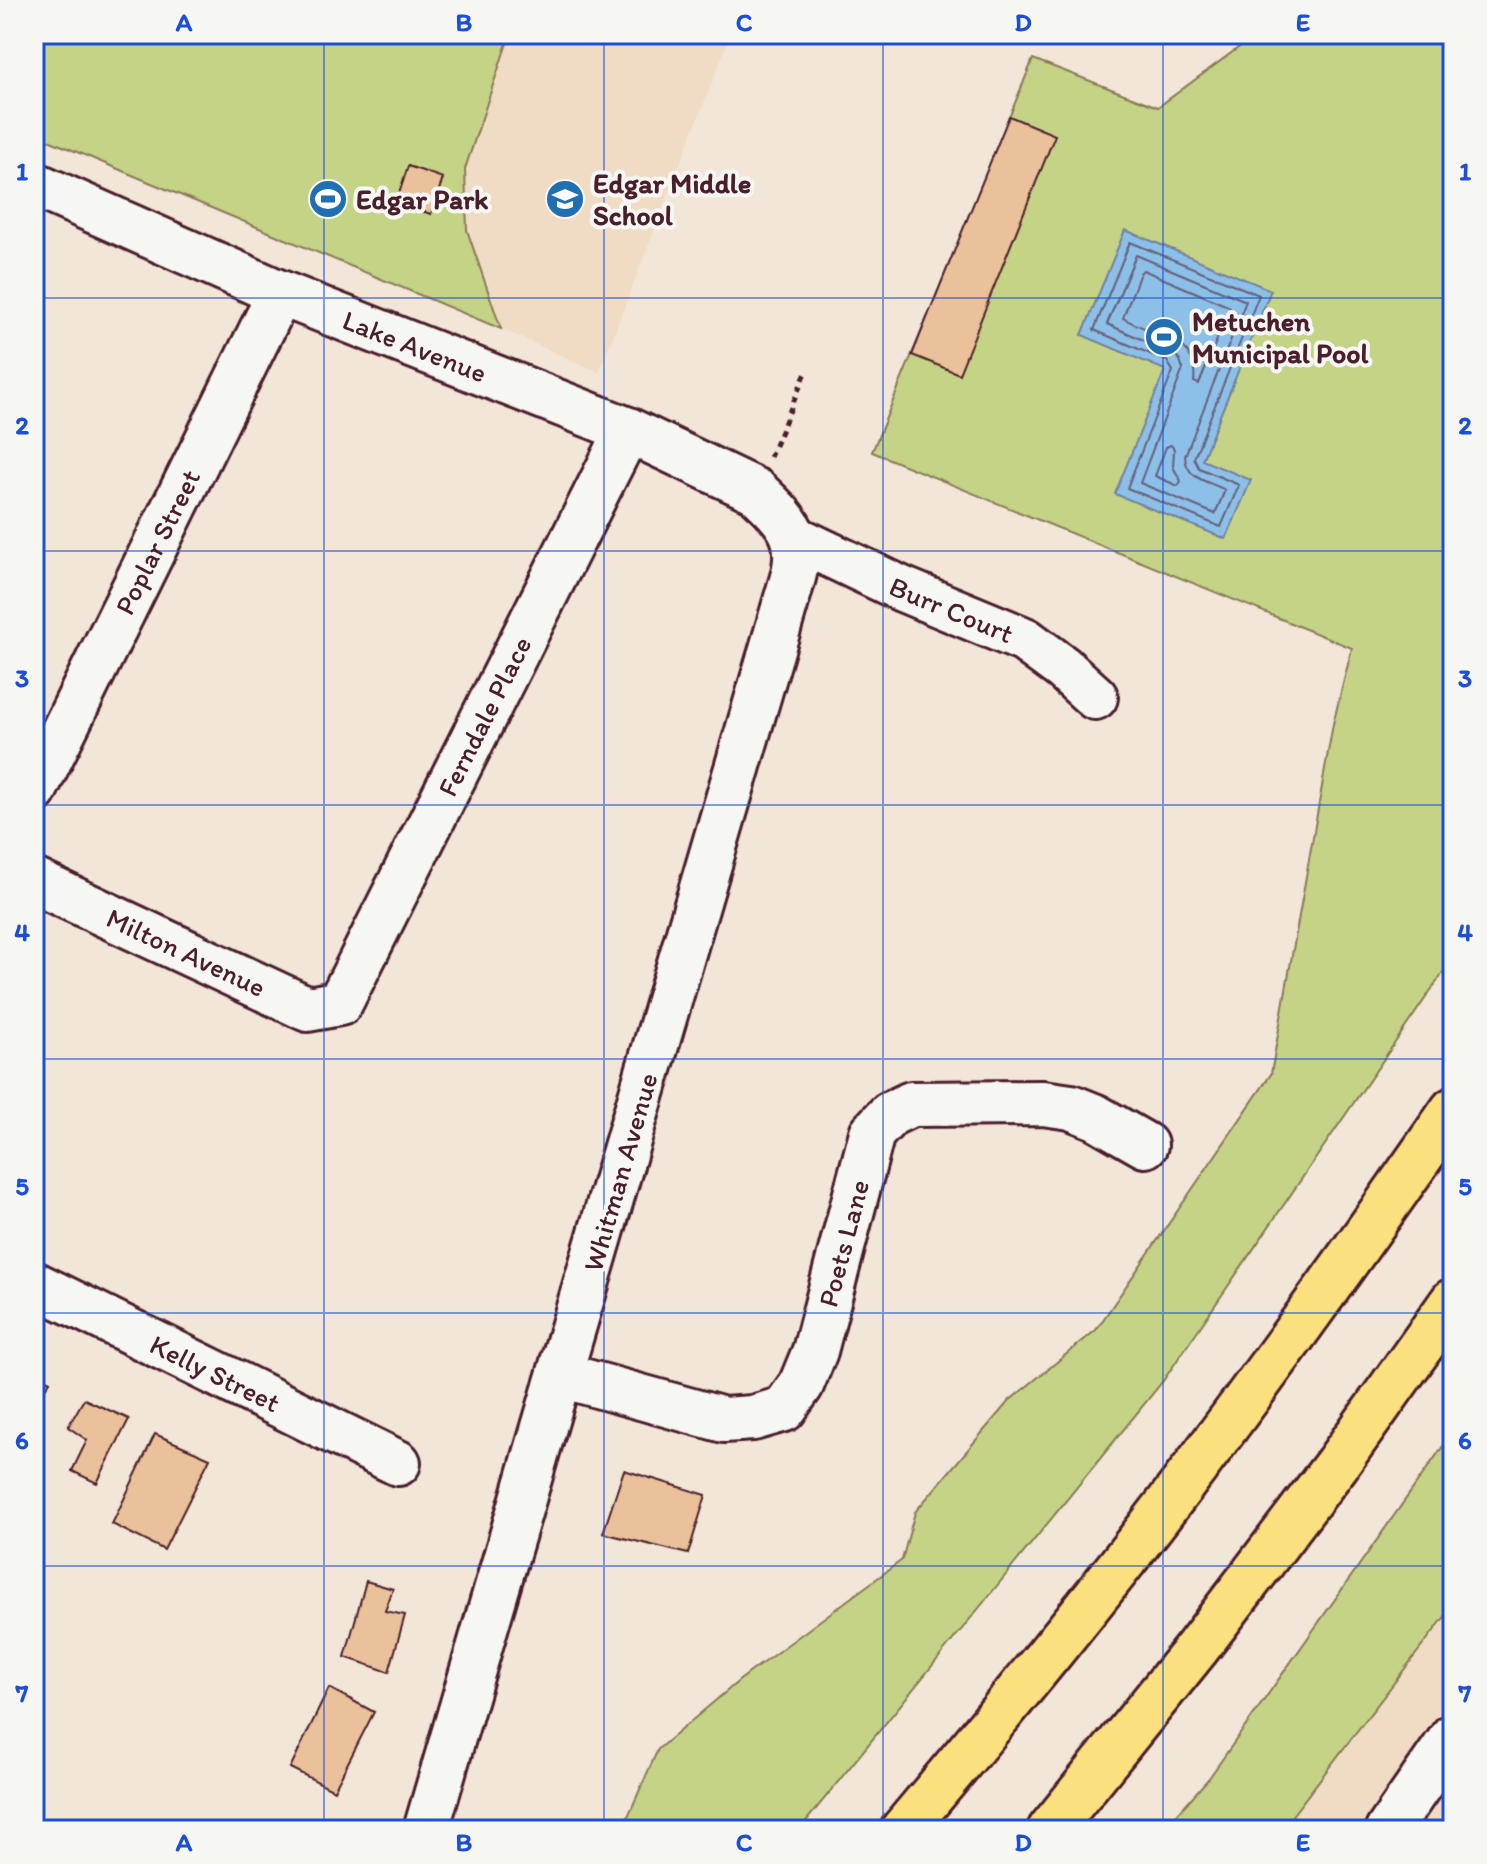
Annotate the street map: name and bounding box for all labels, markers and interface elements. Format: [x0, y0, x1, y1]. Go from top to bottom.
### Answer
text: A [175, 6, 193, 38]
text: B [456, 6, 473, 38]
text: C [736, 6, 753, 38]
text: D [1014, 6, 1032, 38]
text: E [1296, 6, 1310, 38]
text: 1 [16, 155, 28, 187]
text: 1 [1459, 155, 1471, 187]
place label: Edgar Middle School [593, 166, 751, 232]
sports icon: Edgar Park [307, 178, 349, 220]
school or university icon: Edgar Middle School [544, 178, 586, 220]
place label: Edgar Park [356, 182, 489, 216]
street label: Lake Avenue [338, 302, 492, 390]
place label: Metuchen Municipal Pool [1192, 304, 1368, 370]
sports icon: Metuchen Municipal Pool [1143, 316, 1185, 358]
text: 2 [15, 409, 29, 441]
text: 2 [1458, 409, 1472, 441]
street label: Poplar Street [107, 464, 207, 620]
street label: Burr Court [884, 569, 1019, 650]
street label: Ferndale Place [430, 631, 539, 802]
text: 3 [15, 662, 29, 694]
text: 3 [1458, 662, 1472, 694]
street label: Milton Avenue [101, 900, 271, 1004]
text: 4 [14, 916, 30, 948]
text: 4 [1457, 916, 1473, 948]
street label: Whitman Avenue [575, 1069, 665, 1275]
text: 5 [15, 1170, 29, 1202]
text: 5 [1458, 1170, 1472, 1202]
street label: Poets Lane [810, 1176, 876, 1310]
street label: Kelly Street [145, 1327, 286, 1419]
text: 6 [15, 1424, 29, 1456]
text: 6 [1458, 1424, 1472, 1456]
text: 7 [15, 1677, 29, 1709]
text: 7 [1458, 1677, 1472, 1709]
text: A [175, 1826, 193, 1858]
text: B [456, 1826, 473, 1858]
text: C [736, 1826, 753, 1858]
text: D [1014, 1826, 1032, 1858]
text: E [1296, 1826, 1310, 1858]

